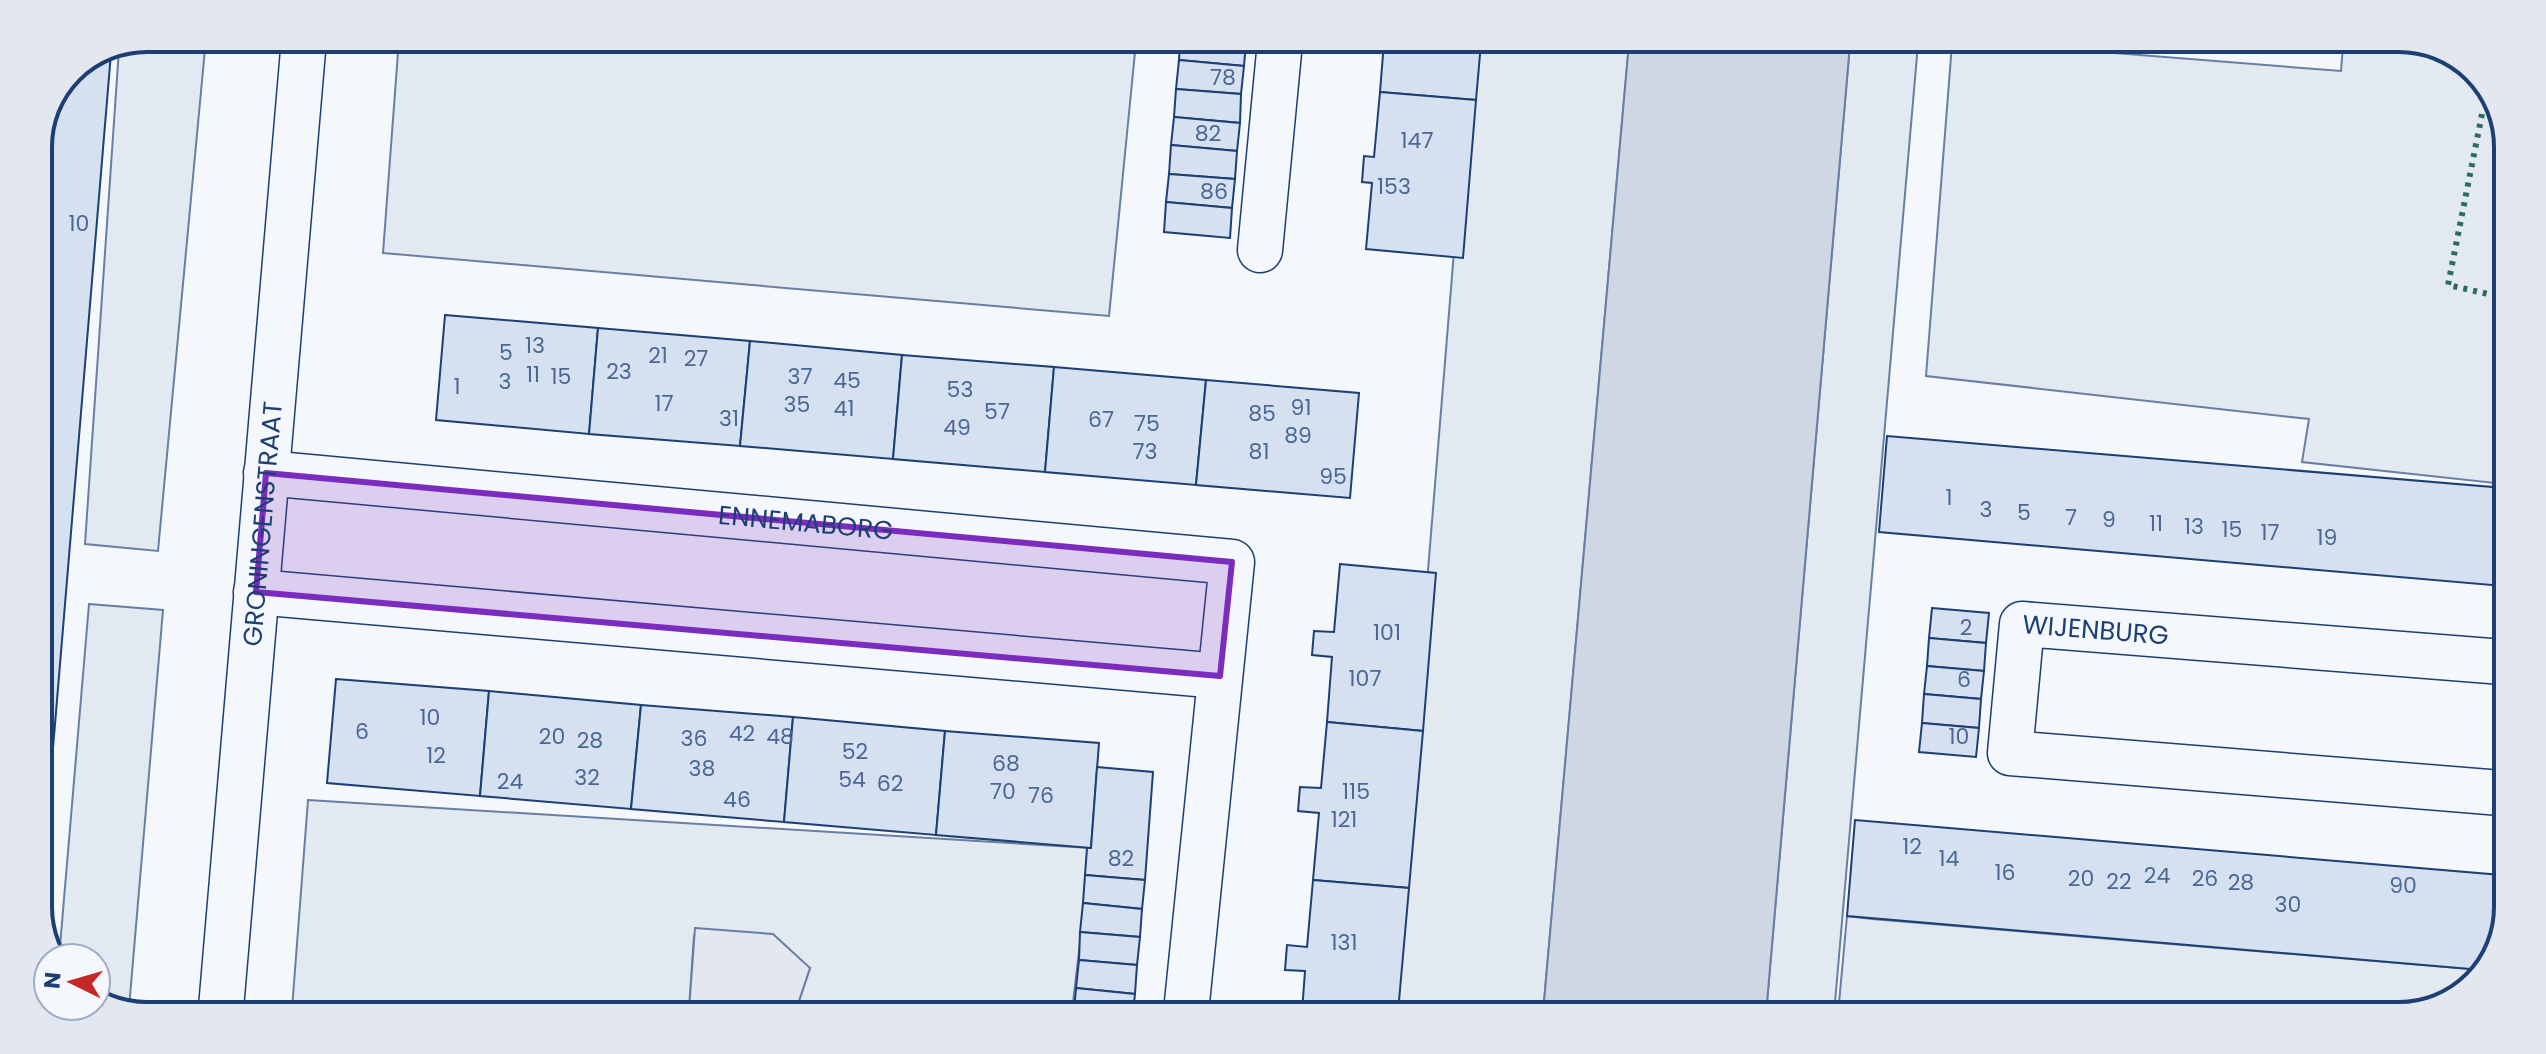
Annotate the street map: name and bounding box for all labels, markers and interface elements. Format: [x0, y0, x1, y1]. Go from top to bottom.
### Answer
house number: 78 [1210, 62, 1236, 93]
house number: 82 [1195, 118, 1221, 149]
house number: 147 [1401, 125, 1433, 156]
house number: 153 [1377, 171, 1411, 202]
house number: 86 [1200, 176, 1228, 207]
house number: 10 [69, 208, 89, 239]
house number: 13 [525, 330, 545, 361]
house number: 5 [499, 337, 513, 368]
house number: 21 [648, 340, 668, 371]
house number: 27 [684, 343, 708, 374]
house number: 23 [606, 356, 632, 387]
house number: 11 [526, 359, 540, 390]
house number: 15 [551, 361, 571, 392]
house number: 37 [788, 361, 812, 392]
house number: 45 [833, 365, 861, 396]
house number: 3 [499, 366, 511, 397]
house number: 1 [453, 371, 461, 402]
house number: 53 [947, 374, 973, 405]
house number: 17 [654, 388, 674, 419]
house number: 35 [784, 389, 810, 420]
house number: 91 [1291, 392, 1311, 423]
house number: 41 [834, 393, 854, 424]
house number: 57 [984, 396, 1010, 427]
house number: 85 [1248, 398, 1276, 429]
street label: GRONINGENSTRAAT [234, 400, 291, 648]
house number: 31 [719, 403, 739, 434]
house number: 67 [1088, 404, 1114, 435]
house number: 75 [1134, 408, 1160, 439]
house number: 49 [943, 412, 971, 443]
house number: 89 [1284, 420, 1312, 451]
house number: 73 [1133, 436, 1157, 467]
house number: 81 [1249, 436, 1269, 467]
house number: 95 [1319, 461, 1347, 492]
house number: 1 [1945, 482, 1953, 513]
house number: 3 [1980, 494, 1992, 525]
street label: ENNEMABORG [717, 497, 895, 549]
house number: 5 [2017, 497, 2031, 528]
house number: 7 [2065, 502, 2077, 533]
house number: 9 [2102, 504, 2116, 535]
house number: 11 [2149, 508, 2163, 539]
house number: 13 [2184, 511, 2204, 542]
house number: 15 [2222, 514, 2242, 545]
house number: 17 [2260, 517, 2280, 548]
house number: 19 [2317, 522, 2337, 553]
street label: WIJENBURG [2021, 606, 2170, 654]
house number: 2 [1960, 612, 1972, 643]
house number: 101 [1373, 617, 1401, 648]
house number: 107 [1349, 663, 1381, 694]
house number: 6 [1957, 664, 1971, 695]
house number: 10 [420, 702, 440, 733]
house number: 6 [355, 716, 369, 747]
house number: 42 [729, 718, 755, 749]
house number: 20 [539, 721, 565, 752]
house number: 48 [766, 721, 794, 752]
house number: 10 [1949, 721, 1969, 752]
house number: 36 [681, 723, 707, 754]
house number: 28 [577, 725, 603, 756]
house number: 52 [842, 736, 868, 767]
house number: 12 [426, 740, 446, 771]
house number: 68 [992, 748, 1020, 779]
house number: 38 [689, 753, 715, 784]
house number: 32 [574, 762, 600, 793]
house number: 54 [838, 764, 866, 795]
house number: 24 [497, 766, 523, 797]
house number: 62 [877, 768, 903, 799]
house number: 70 [990, 776, 1016, 807]
house number: 115 [1342, 776, 1370, 807]
house number: 76 [1028, 780, 1054, 811]
house number: 46 [723, 784, 751, 815]
house number: 121 [1331, 804, 1357, 835]
house number: 12 [1902, 831, 1922, 862]
house number: 82 [1108, 843, 1134, 874]
house number: 14 [1939, 843, 1960, 874]
house number: 16 [1994, 857, 2016, 888]
house number: 24 [2144, 860, 2170, 891]
house number: 20 [2068, 863, 2094, 894]
house number: 26 [2192, 863, 2218, 894]
house number: 22 [2106, 866, 2132, 897]
house number: 28 [2228, 867, 2254, 898]
house number: 90 [2389, 870, 2417, 901]
house number: 30 [2275, 889, 2301, 920]
house number: 131 [1330, 927, 1358, 958]
north arrow [32, 942, 112, 1022]
text: N [36, 971, 69, 990]

